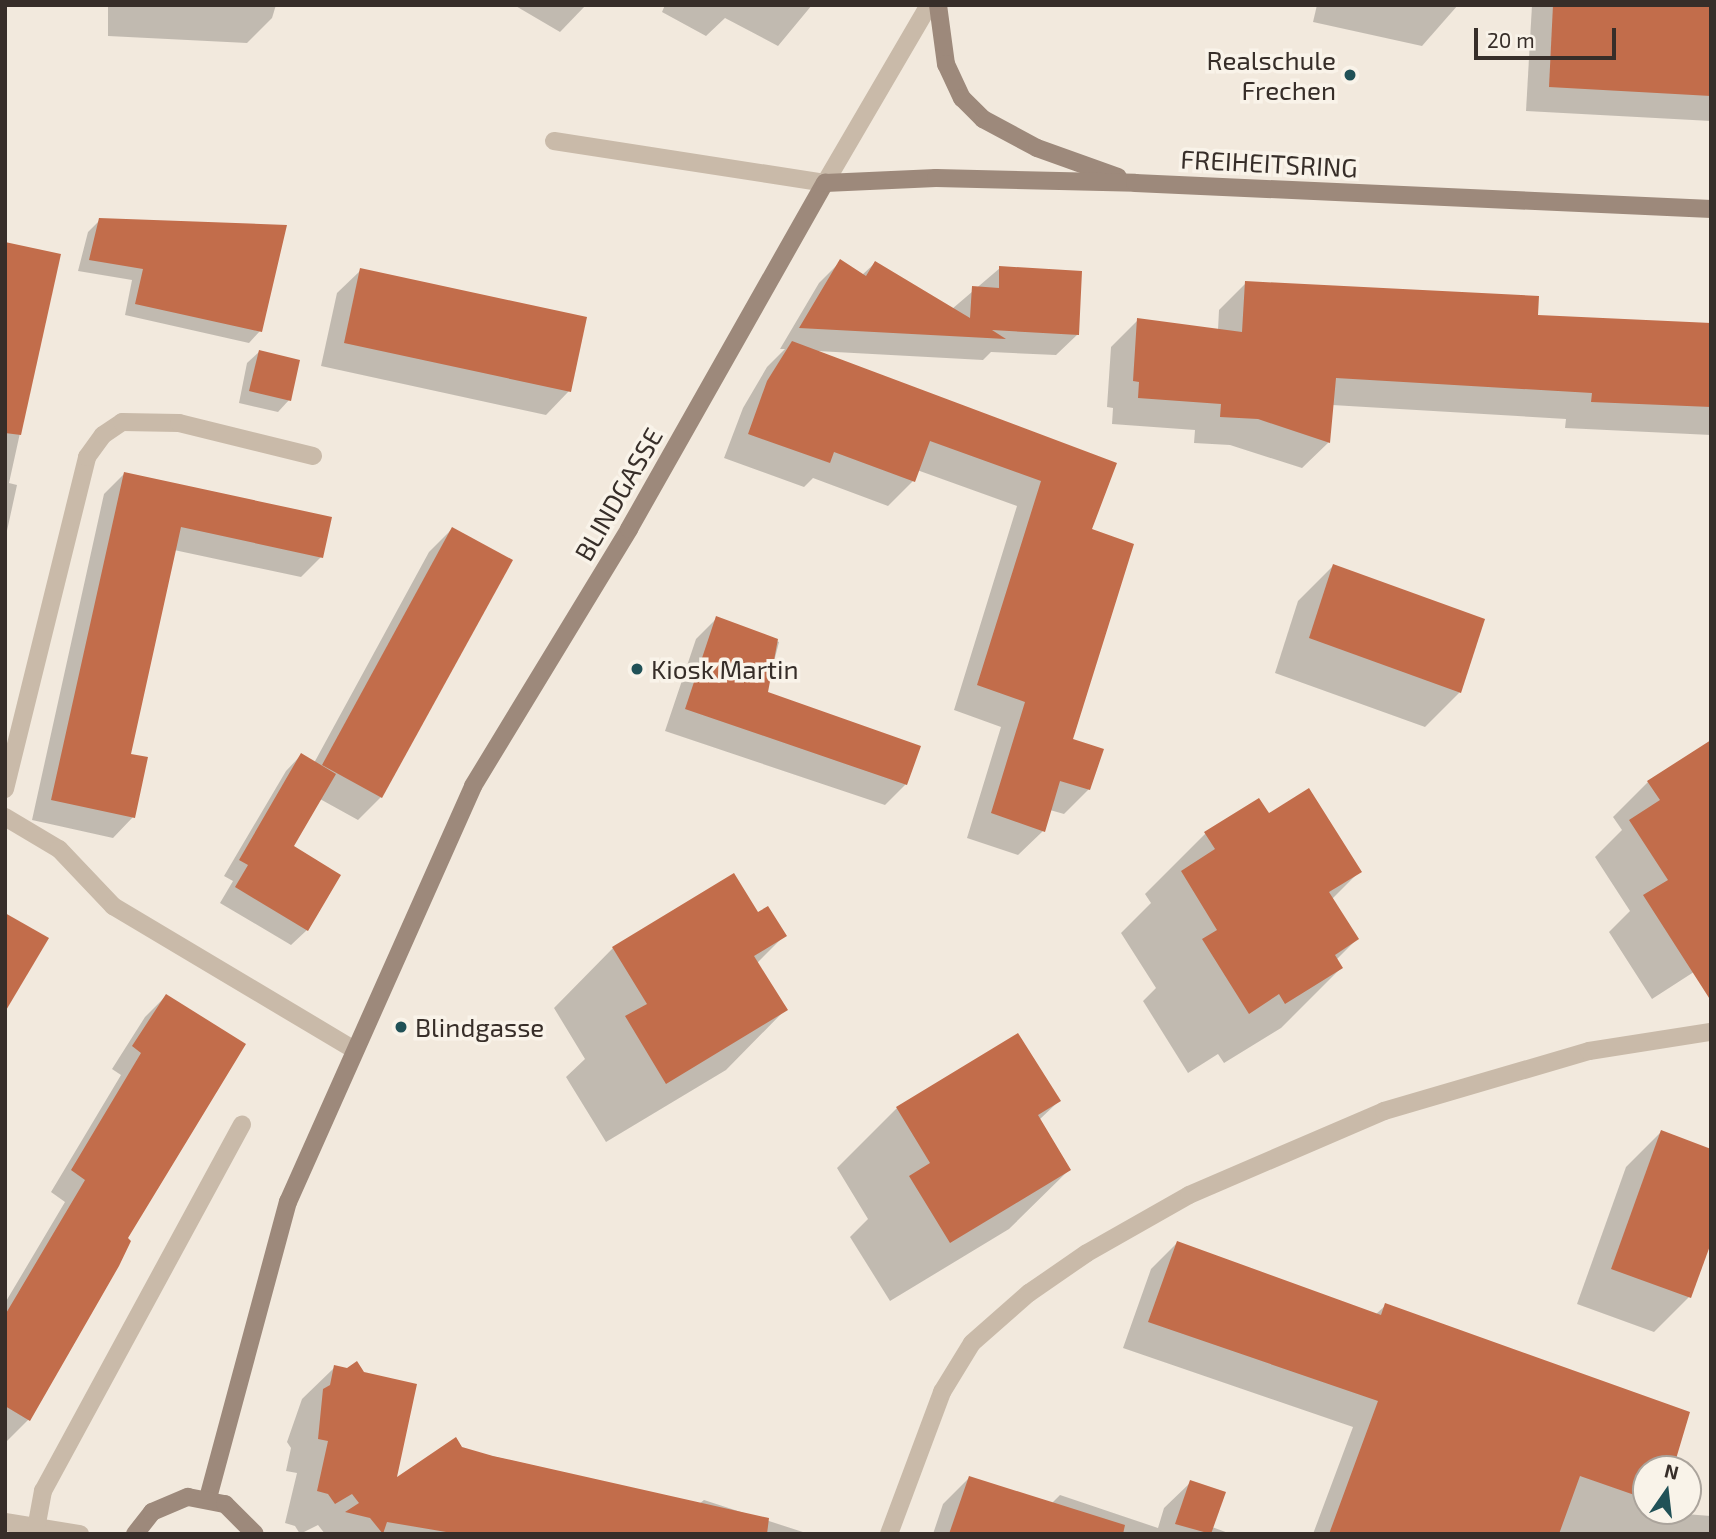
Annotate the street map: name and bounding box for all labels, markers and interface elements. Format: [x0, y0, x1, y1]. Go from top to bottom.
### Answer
scale bar [1478, 14, 1620, 58]
text: 20 m [1487, 27, 1535, 52]
place label: Realschule Frechen [1207, 44, 1336, 106]
marker: Realschule Frechen [1342, 67, 1358, 83]
street label: FREIHEITSRING [1180, 143, 1358, 183]
street label: BLINDGASSE [567, 422, 669, 566]
place label: Kiosk Martin [651, 653, 799, 685]
marker: Kiosk Martin [629, 661, 645, 677]
place label: Blindgasse [415, 1011, 544, 1043]
marker: Blindgasse [393, 1019, 409, 1035]
north arrow [1632, 1455, 1702, 1525]
text: N [1662, 1458, 1681, 1484]

